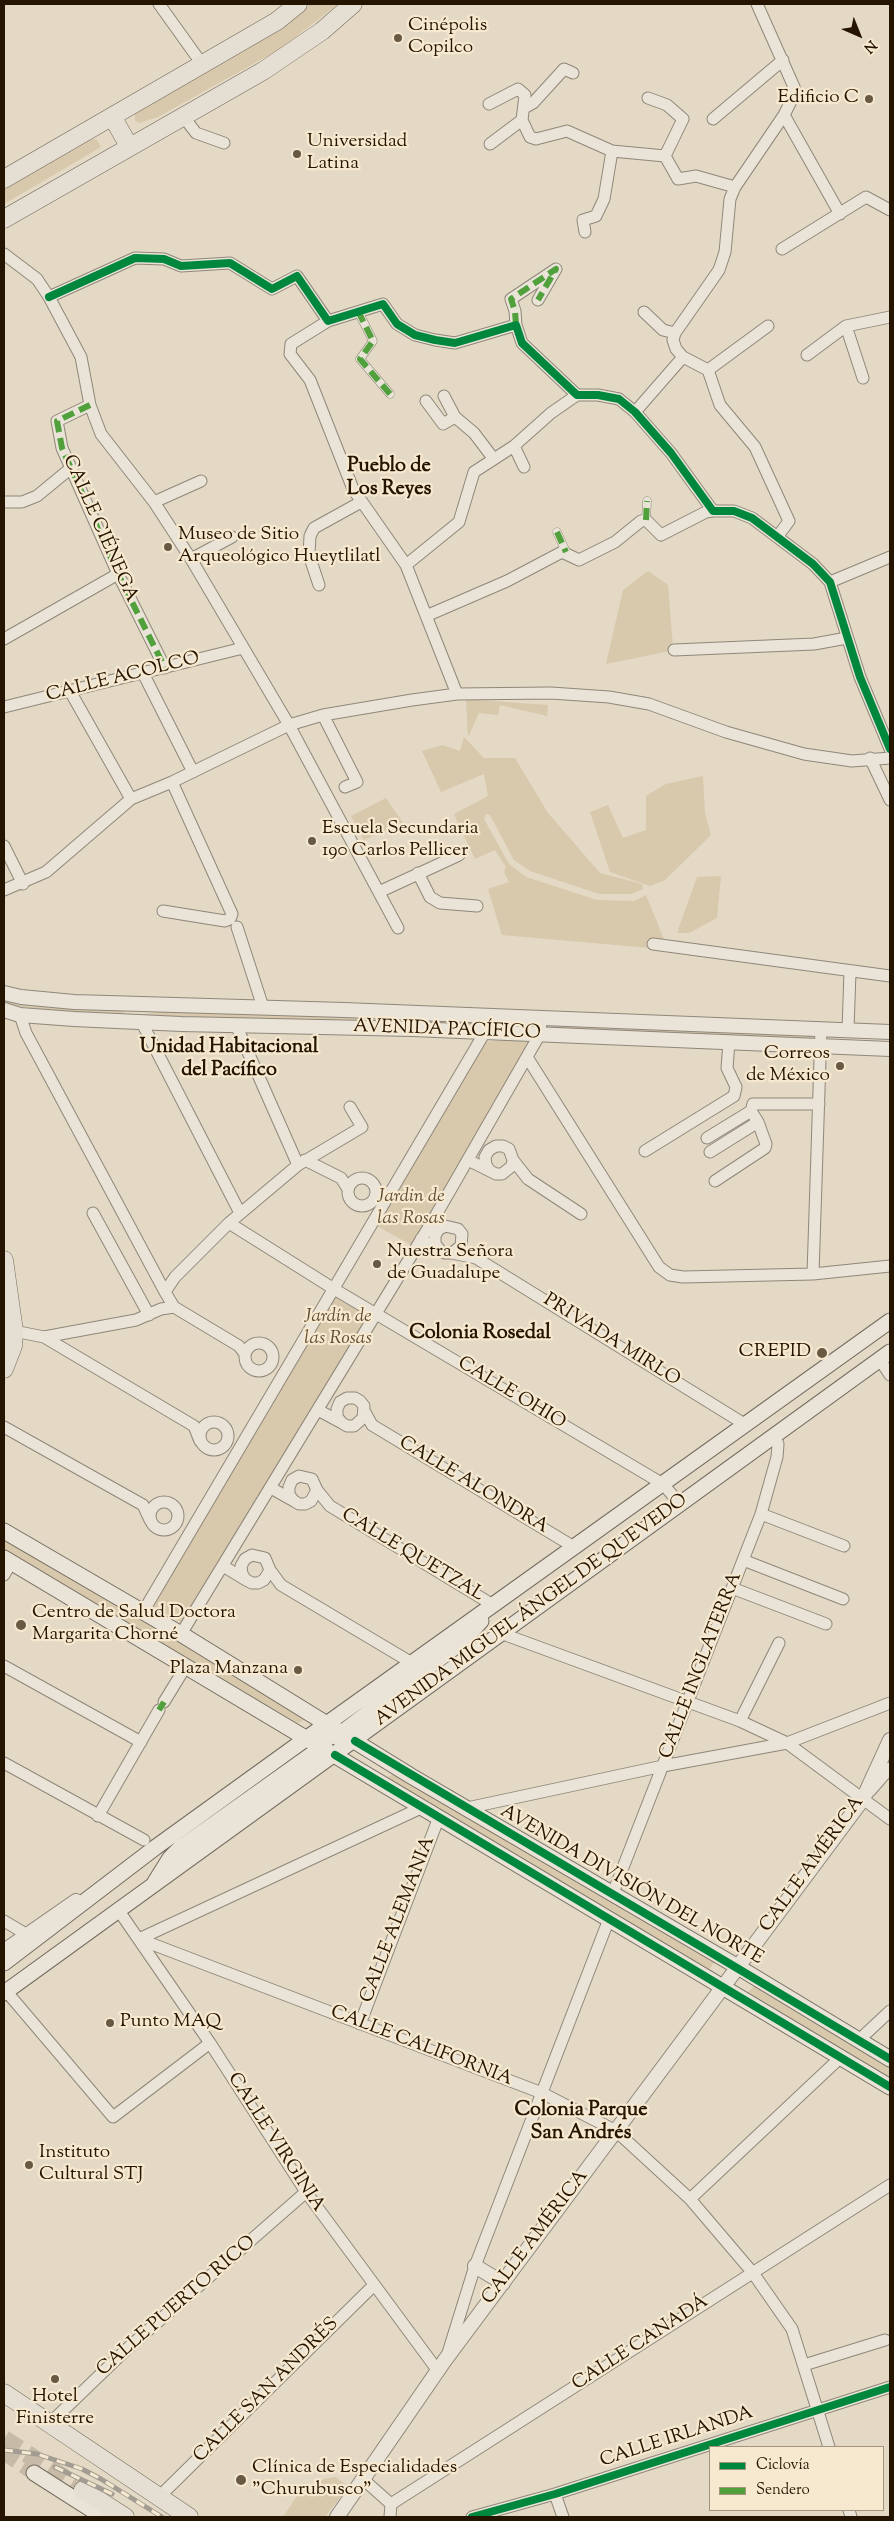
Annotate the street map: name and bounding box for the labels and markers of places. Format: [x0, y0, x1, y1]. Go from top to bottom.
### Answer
place label: Cinépolis Copilco [408, 16, 487, 60]
marker: Cinépolis Copilco [392, 32, 404, 44]
place label: Edificio C [777, 88, 859, 110]
marker: Edificio C [863, 93, 875, 105]
place label: Universidad Latina [307, 132, 407, 176]
marker: Universidad Latina [291, 148, 303, 160]
place label: Museo de Sitio Arqueológico Hueytlilatl [178, 525, 381, 569]
marker: Museo de Sitio Arqueológico Hueytlilatl [162, 541, 174, 553]
place label: Escuela Secundaria 190 Carlos Pellicer [322, 819, 479, 863]
marker: Escuela Secundaria 190 Carlos Pellicer [306, 835, 318, 847]
place label: Correos de México [746, 1044, 830, 1088]
marker: Correos de México [834, 1060, 846, 1072]
place label: Nuestra Señora de Guadalupe [387, 1242, 513, 1286]
marker: Nuestra Señora de Guadalupe [371, 1258, 383, 1270]
place label: CREPID [739, 1342, 811, 1364]
marker: CREPID [815, 1346, 829, 1360]
place label: Centro de Salud Doctora Margarita Chorné [32, 1603, 236, 1647]
marker: Centro de Salud Doctora Margarita Chorné [14, 1618, 28, 1632]
place label: Plaza Manzana [170, 1659, 288, 1681]
marker: Plaza Manzana [292, 1664, 304, 1676]
place label: Punto MAQ [120, 2012, 221, 2034]
marker: Punto MAQ [104, 2017, 116, 2029]
place label: Instituto Cultural STJ [39, 2143, 143, 2187]
marker: Instituto Cultural STJ [23, 2159, 35, 2171]
marker: Hotel Finisterre [49, 2373, 61, 2385]
place label: Hotel Finisterre [16, 2387, 94, 2431]
place label: Clínica de Especialidades "Churubusco" [252, 2458, 457, 2502]
marker: Clínica de Especialidades "Churubusco" [234, 2473, 248, 2487]

